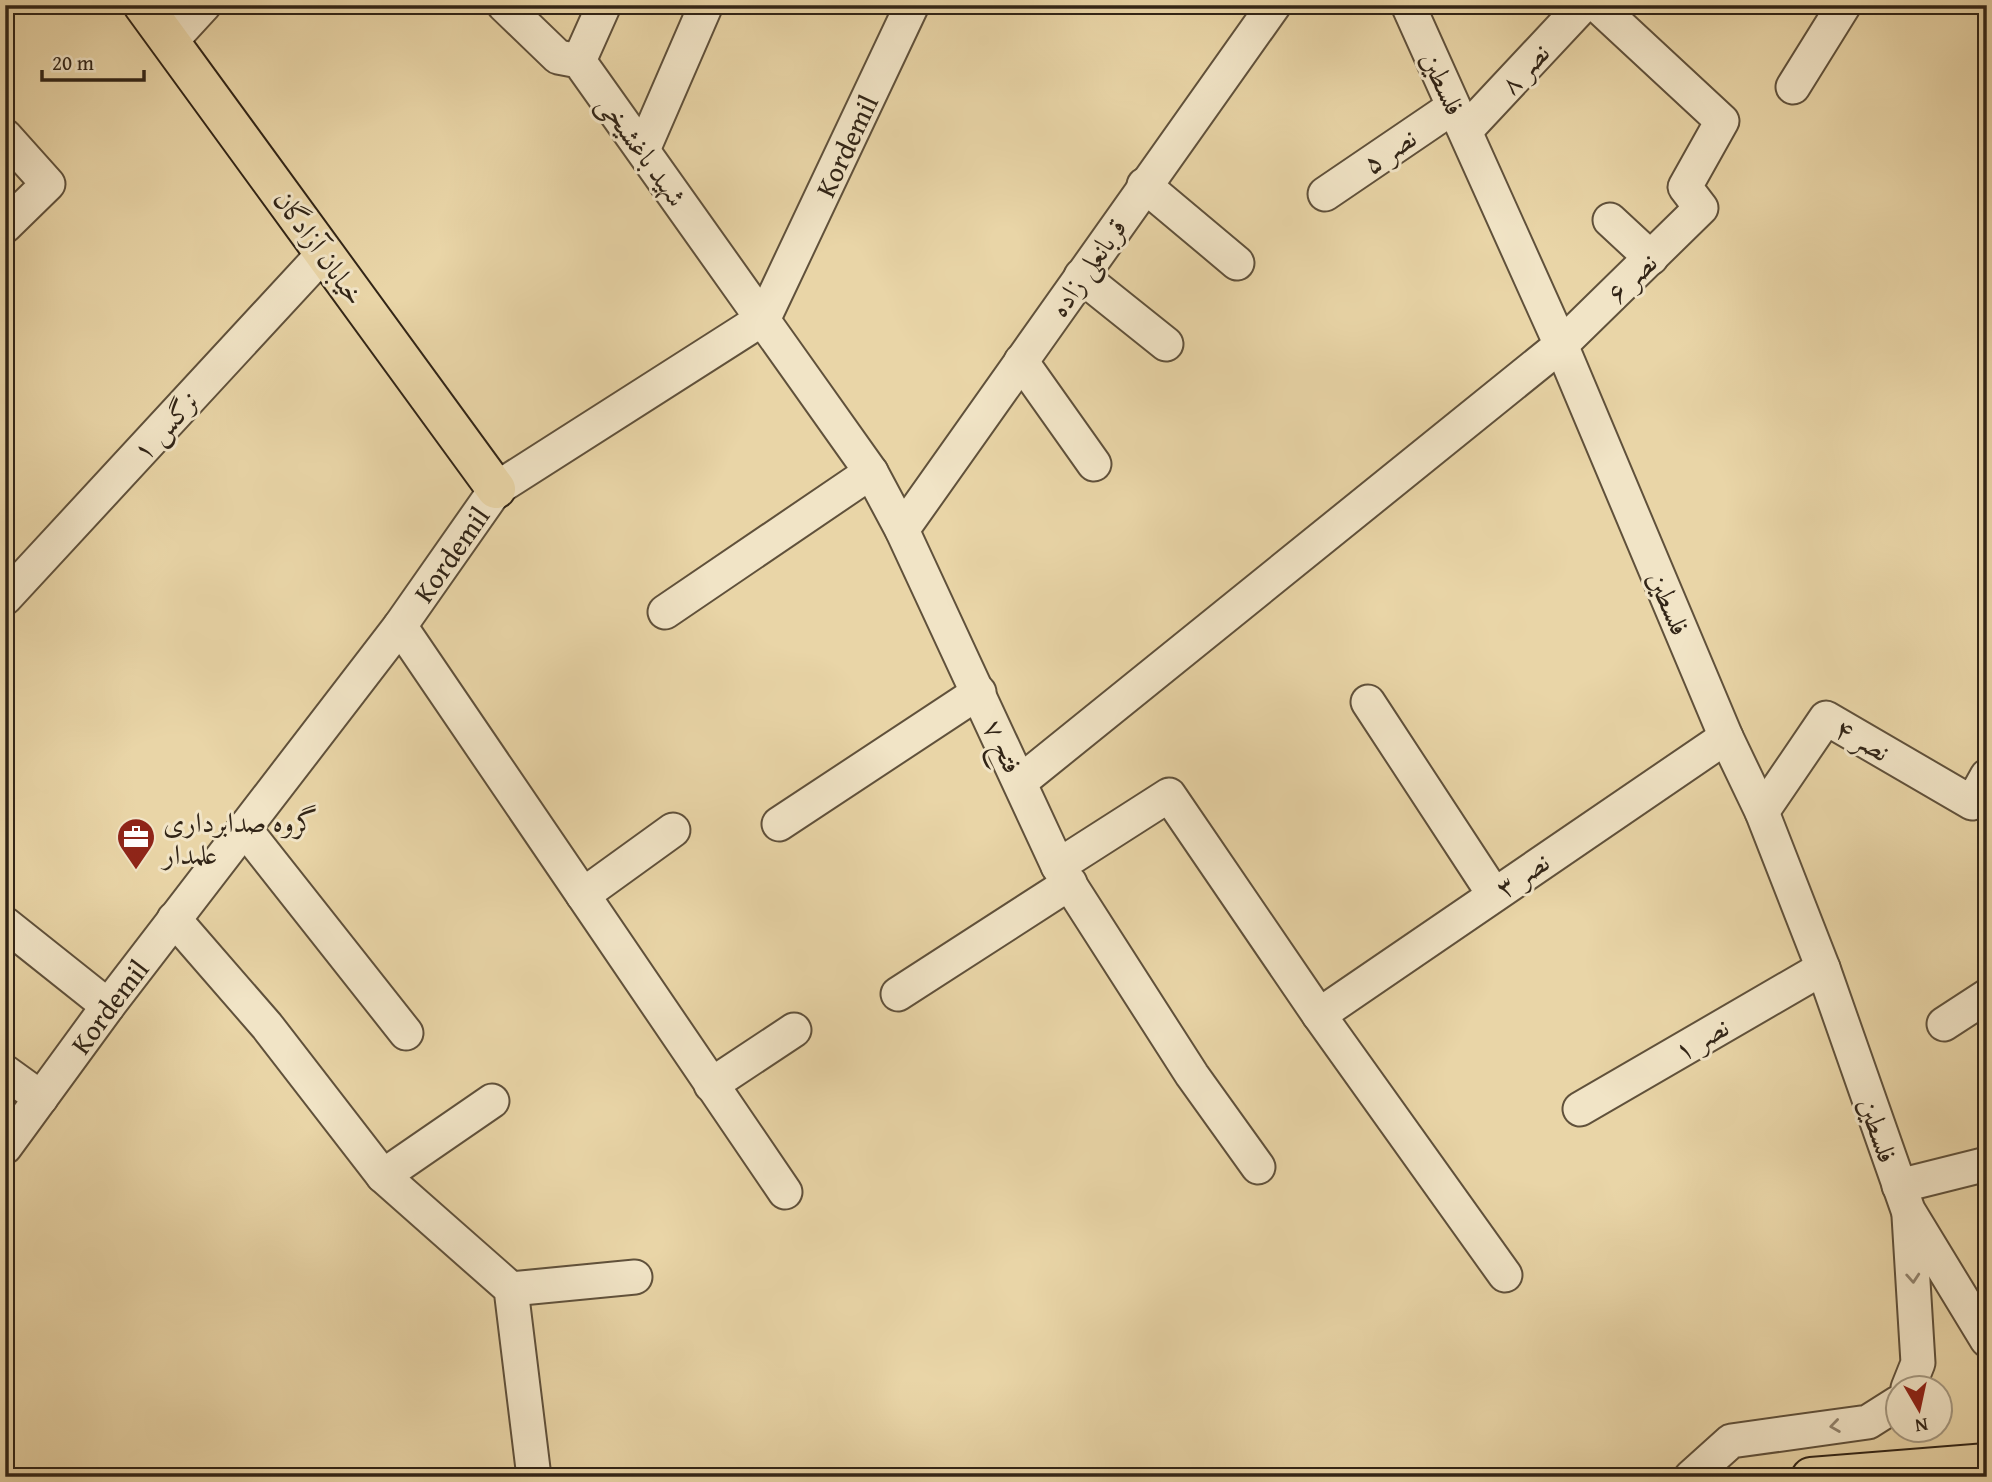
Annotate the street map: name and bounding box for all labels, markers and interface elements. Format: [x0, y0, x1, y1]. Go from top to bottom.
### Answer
street label: نصر ۸ [1489, 33, 1559, 103]
scale bar [42, 38, 144, 82]
street label: فلسطین [1411, 44, 1477, 122]
text: 20 m [52, 47, 94, 78]
street label: شهید باغشیخی [588, 85, 698, 215]
street label: Kordemil [804, 87, 887, 203]
street label: نصر ۵ [1354, 117, 1424, 183]
street label: خیابان آزادگان [264, 181, 376, 313]
street label: قربانعلی زاده [1038, 209, 1137, 325]
street label: نصر ۶ [1596, 242, 1666, 312]
street label: نرگس ۱ [122, 381, 208, 469]
street label: Kordemil [403, 497, 499, 610]
street label: فلسطین [1638, 564, 1702, 642]
street label: نصر ۴ [1828, 707, 1898, 771]
street label: فتح ۷ [969, 712, 1034, 782]
place label: گروه صدابرداری علمدار [160, 801, 318, 874]
office icon: گروه صدابرداری علمدار [115, 816, 157, 871]
street label: نصر ۳ [1487, 841, 1557, 907]
street label: Kordemil [60, 950, 158, 1062]
street label: نصر ۱ [1666, 1006, 1736, 1070]
street label: فلسطین [1849, 1092, 1909, 1168]
one-way arrow [1905, 1273, 1920, 1284]
north arrow [1884, 1374, 1954, 1444]
text: N [1913, 1411, 1930, 1441]
one-way arrow [1829, 1419, 1841, 1434]

